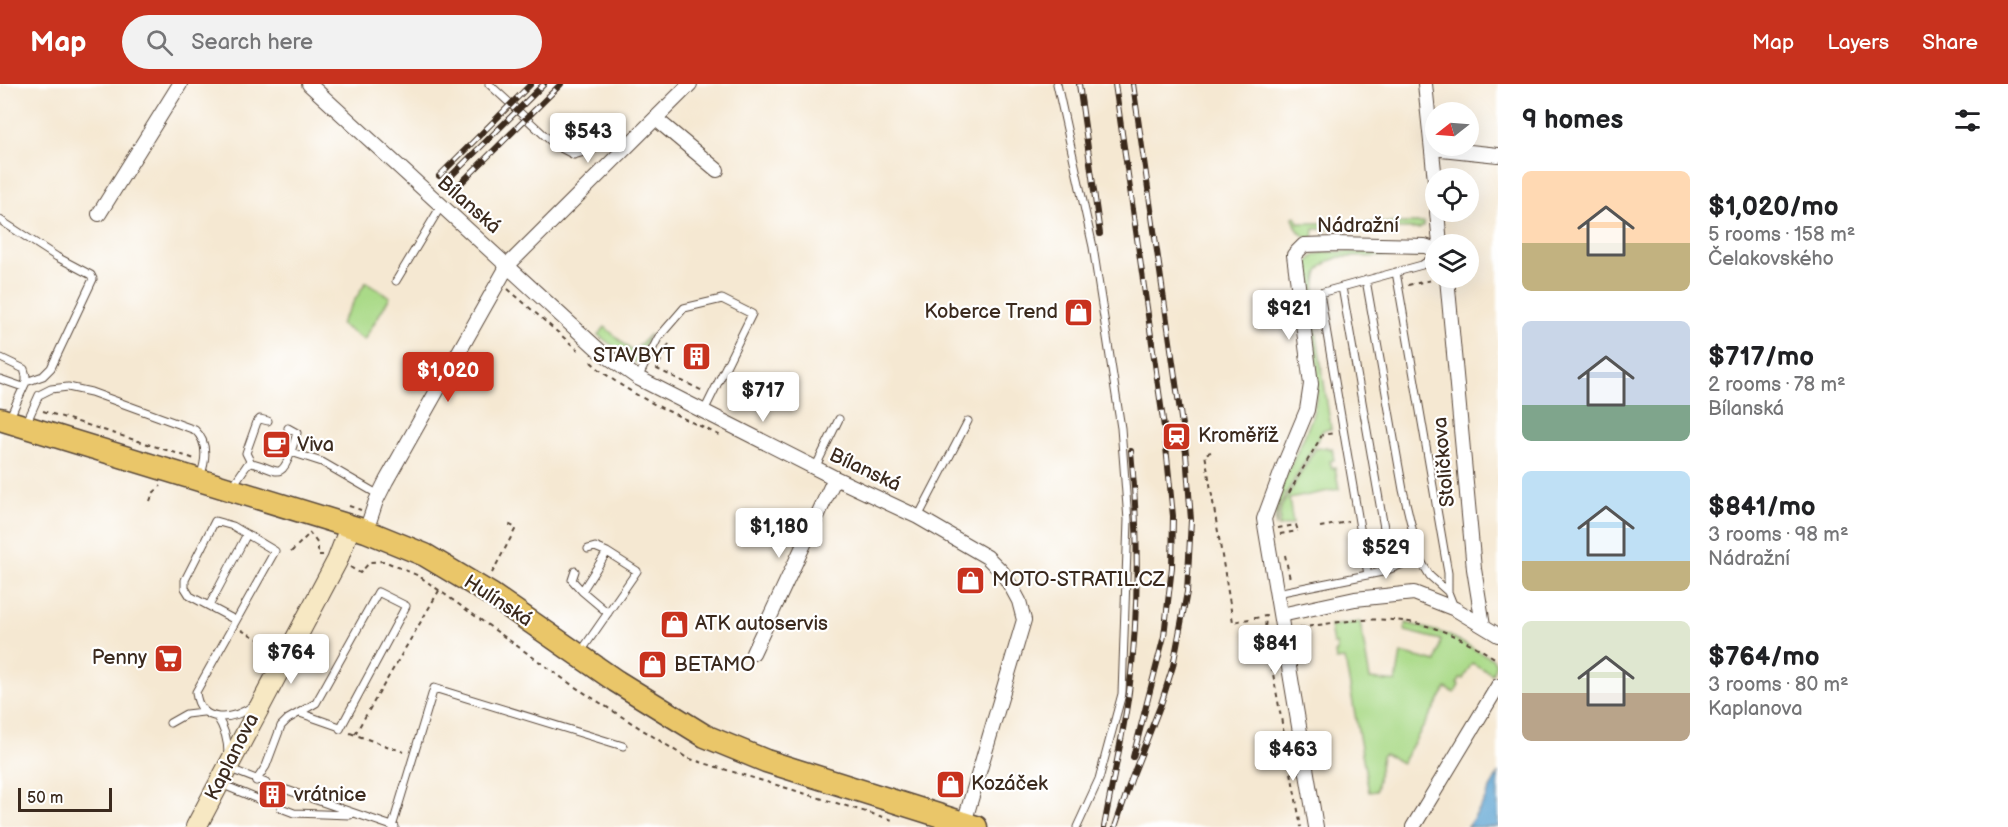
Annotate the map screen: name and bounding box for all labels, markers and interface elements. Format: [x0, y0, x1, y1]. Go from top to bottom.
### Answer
search box [122, 15, 542, 69]
text: Map [30, 26, 86, 59]
icon: search [143, 26, 176, 59]
text: Search here [191, 29, 313, 56]
text: Map [1752, 30, 1794, 55]
text: Layers [1827, 30, 1889, 55]
text: Share [1922, 30, 1978, 55]
north arrow [1425, 102, 1479, 156]
map controls [1425, 102, 1479, 288]
icon: filters [1951, 104, 1984, 137]
text: 9 homes [1522, 105, 1623, 136]
pin: $543 [552, 113, 624, 164]
text: $543 [564, 120, 612, 144]
button: locate [1425, 168, 1479, 222]
street label: Bílanská [432, 171, 506, 239]
text: $1,020/mo [1708, 192, 1839, 223]
icon: home [1570, 195, 1642, 267]
street label: Nádražní [1317, 214, 1399, 238]
text: 5 rooms · 158 m² [1708, 223, 1855, 247]
button: layers [1425, 234, 1479, 288]
text: Čelakovského [1708, 247, 1834, 271]
pin: $921 [1253, 290, 1325, 341]
shop icon: Koberce Trend [1063, 296, 1095, 328]
text: $921 [1267, 297, 1311, 321]
place label: Koberce Trend [924, 300, 1058, 324]
building icon: STAVBYT [680, 340, 712, 372]
text: $717/mo [1708, 342, 1814, 373]
place label: STAVBYT [593, 344, 675, 368]
icon: home [1570, 345, 1642, 417]
pin: $1,020 [399, 352, 497, 403]
text: $1,020 [417, 359, 479, 383]
pin: $717 [727, 372, 799, 423]
text: 2 rooms · 78 m² [1708, 373, 1846, 397]
text: $717 [741, 379, 785, 403]
text: Bílanská [1708, 397, 1784, 421]
street label: Stoličkova [1428, 416, 1460, 508]
station icon: Kroměříž [1161, 420, 1193, 452]
place label: Kroměříž [1198, 424, 1279, 448]
cafe icon: Viva [260, 429, 292, 461]
place label: Viva [297, 433, 334, 457]
street label: Bílanská [825, 443, 905, 497]
text: $841/mo [1708, 492, 1816, 523]
icon: home [1570, 495, 1642, 567]
pin: $1,180 [730, 508, 828, 559]
text: $1,180 [750, 515, 808, 539]
text: 3 rooms · 98 m² [1708, 523, 1849, 547]
pin: $529 [1350, 529, 1422, 580]
text: $529 [1362, 536, 1410, 560]
text: Nádražní [1708, 547, 1790, 571]
shop icon: MOTO-STRATIL.CZ [955, 564, 987, 596]
place label: MOTO-STRATIL.CZ [992, 568, 1166, 592]
street label: Hulínská [459, 570, 537, 632]
shop icon: ATK autoservis [658, 608, 690, 640]
place label: ATK autoservis [695, 612, 828, 636]
pin: $841 [1239, 625, 1311, 676]
text: $841 [1253, 632, 1298, 656]
pin: $764 [255, 634, 327, 685]
text: $764 [267, 641, 315, 665]
supermarket icon: Penny [152, 642, 184, 674]
text: $764/mo [1708, 642, 1820, 673]
icon: home [1570, 645, 1642, 717]
place label: Penny [92, 646, 147, 670]
shop icon: BETAMO [637, 649, 669, 681]
place label: BETAMO [674, 653, 756, 677]
text: 3 rooms · 80 m² [1708, 673, 1849, 697]
text: Kaplanova [1708, 697, 1802, 721]
street label: Kaplanova [200, 709, 264, 805]
pin: $463 [1257, 731, 1329, 782]
text: $463 [1269, 738, 1317, 762]
shop icon: Kozáček [934, 768, 966, 800]
place label: Kozáček [971, 772, 1048, 796]
building icon: vrátnice [257, 779, 289, 811]
place label: vrátnice [293, 783, 366, 807]
scale bar [18, 785, 112, 812]
text: 50 m [27, 789, 63, 808]

